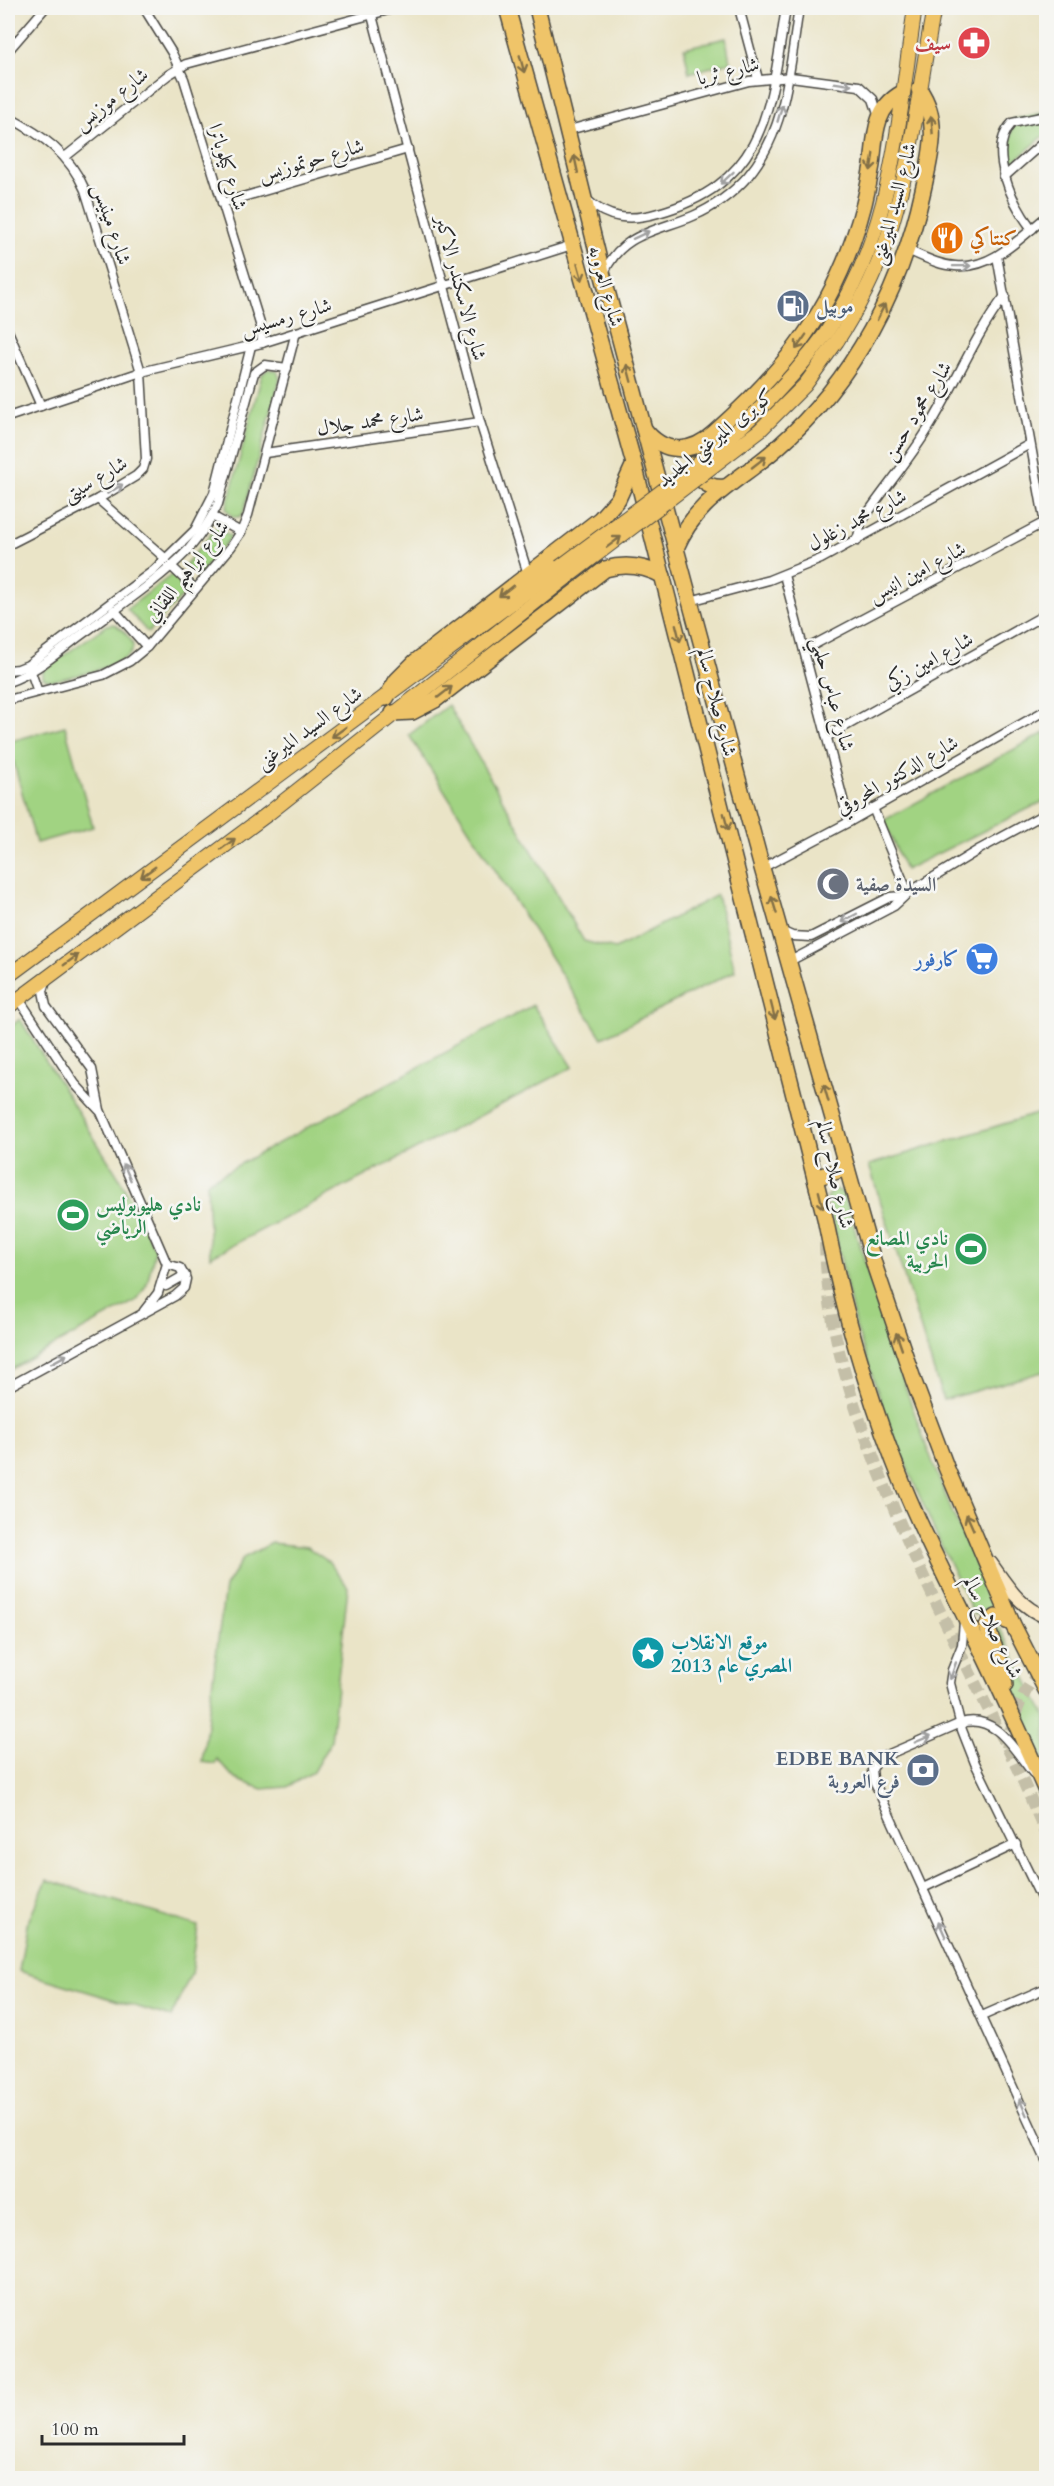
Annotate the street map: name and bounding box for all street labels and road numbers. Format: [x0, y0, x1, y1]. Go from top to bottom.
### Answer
street label: شارع ثريا [694, 50, 763, 96]
street label: شارع موزيس [68, 61, 156, 140]
street label: شارع كيلوباترا [198, 120, 254, 215]
street label: شارع حوتموزيس [255, 132, 368, 192]
street label: شارع السيد الميرغنى [865, 140, 927, 269]
street label: شارع مينيس [82, 180, 138, 269]
street label: شارع الاسكندر الاكبر [424, 210, 493, 365]
street label: شارع العروبه [578, 242, 630, 331]
street label: شارع رمسيس [237, 291, 336, 347]
street label: شارع محمود حسن [876, 356, 962, 468]
street label: كوبرى الميرغني الجديد [651, 382, 782, 497]
street label: شارع محمد جلال [315, 400, 426, 446]
street label: شارع سيتى [58, 450, 134, 512]
street label: شارع محمد زغلول [803, 483, 913, 561]
street label: شارع ابراهيم اللقاني [139, 514, 240, 631]
street label: شارع امين انيس [863, 535, 972, 613]
street label: شارع امين زكي [880, 626, 980, 700]
street label: شارع عباس حلمي [800, 634, 861, 756]
street label: شارع صلاح سالم [687, 645, 744, 760]
street label: شارع السيد الميرغنى [250, 680, 370, 779]
street label: شارع الدكتور المحروقي [831, 729, 965, 825]
street label: شارع صلاح سالم [805, 1117, 861, 1232]
street label: شارع صلاح سالم [953, 1571, 1030, 1685]

